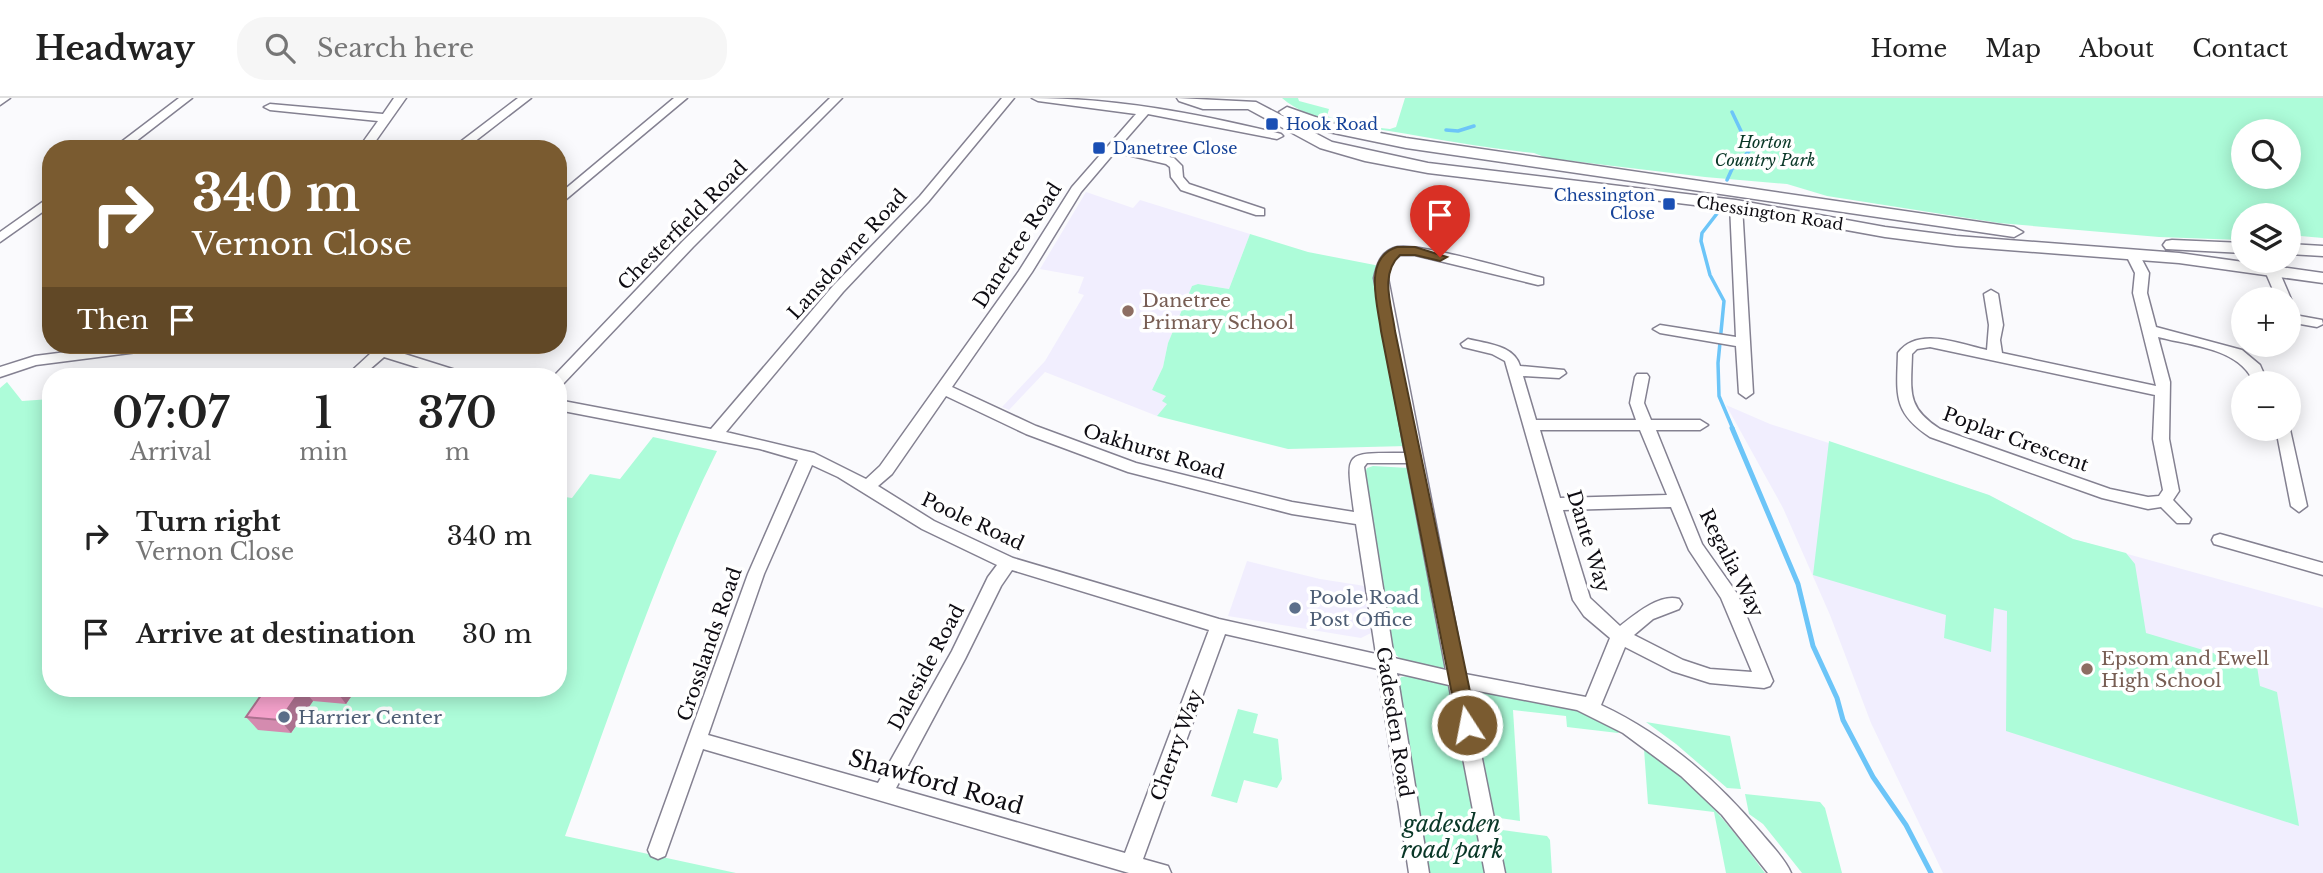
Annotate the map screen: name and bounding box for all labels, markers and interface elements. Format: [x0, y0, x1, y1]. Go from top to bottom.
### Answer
search box [237, 17, 727, 80]
text: Headway [35, 28, 195, 69]
icon: search [261, 29, 299, 67]
text: Search here [317, 32, 474, 64]
text: Home [1871, 34, 1947, 63]
text: Map [1985, 34, 2041, 63]
text: About [2079, 34, 2154, 63]
text: Contact [2192, 34, 2288, 63]
place label: Hook Road [1286, 114, 1378, 134]
marker: Hook Road [1264, 116, 1280, 132]
map controls [2231, 119, 2301, 441]
button: search [2231, 119, 2301, 189]
park label: Horton Country Park [1715, 132, 1815, 170]
place label: Danetree Close [1113, 138, 1237, 158]
marker: Danetree Close [1091, 140, 1107, 156]
street label: Chesterfield Road [613, 156, 752, 295]
text: 340 m [192, 163, 360, 224]
icon: right [77, 168, 168, 259]
street label: Danetree Road [968, 178, 1067, 312]
street label: Lansdowne Road [783, 184, 912, 324]
pin [1410, 185, 1470, 257]
place label: Chessington Close [1554, 185, 1655, 223]
street label: Chessington Road [1695, 192, 1845, 235]
icon: arrive [1421, 196, 1459, 234]
marker: Chessington Close [1661, 196, 1677, 212]
button: layers [2231, 203, 2301, 273]
text: Vernon Close [192, 224, 412, 264]
button: + [2231, 287, 2301, 357]
place label: Danetree Primary School [1142, 289, 1294, 334]
icon: arrive [163, 301, 201, 339]
marker: Danetree Primary School [1120, 303, 1136, 319]
text: Then [77, 304, 149, 336]
button: − [2231, 371, 2301, 441]
text: 07:07 [112, 387, 229, 439]
text: 1 [314, 387, 333, 439]
text: 370 [418, 387, 497, 439]
street label: Poplar Crescent [1940, 402, 2093, 477]
street label: Oakhurst Road [1080, 419, 1228, 484]
text: Arrival [130, 438, 211, 466]
text: min [299, 438, 348, 466]
text: m [445, 438, 470, 466]
street label: Dante Way [1562, 487, 1615, 595]
street label: Poole Road [918, 488, 1028, 555]
street label: Regalia Way [1694, 505, 1769, 621]
text: Turn right [136, 506, 281, 538]
icon: right [77, 517, 115, 555]
text: 340 m [447, 520, 532, 552]
text: Vernon Close [136, 538, 294, 566]
street label: Crosslands Road [672, 564, 747, 724]
place label: Poole Road Post Office [1309, 586, 1420, 631]
street label: Daleside Road [884, 600, 969, 734]
marker: Poole Road Post Office [1287, 600, 1303, 616]
icon: arrive [77, 615, 115, 653]
text: Arrive at destination [136, 618, 416, 650]
text: 30 m [462, 618, 532, 650]
street label: Gadesden Road [1371, 645, 1418, 799]
place label: Epsom and Ewell High School [2101, 647, 2269, 692]
marker: Epsom and Ewell High School [2079, 661, 2095, 677]
street label: Cherry Way [1146, 686, 1207, 804]
position arrow [1430, 688, 1504, 762]
place label: Harrier Center [298, 706, 442, 729]
marker: Harrier Center [276, 709, 292, 725]
street label: Shawford Road [845, 744, 1027, 820]
park label: gadesden road park [1401, 810, 1503, 864]

